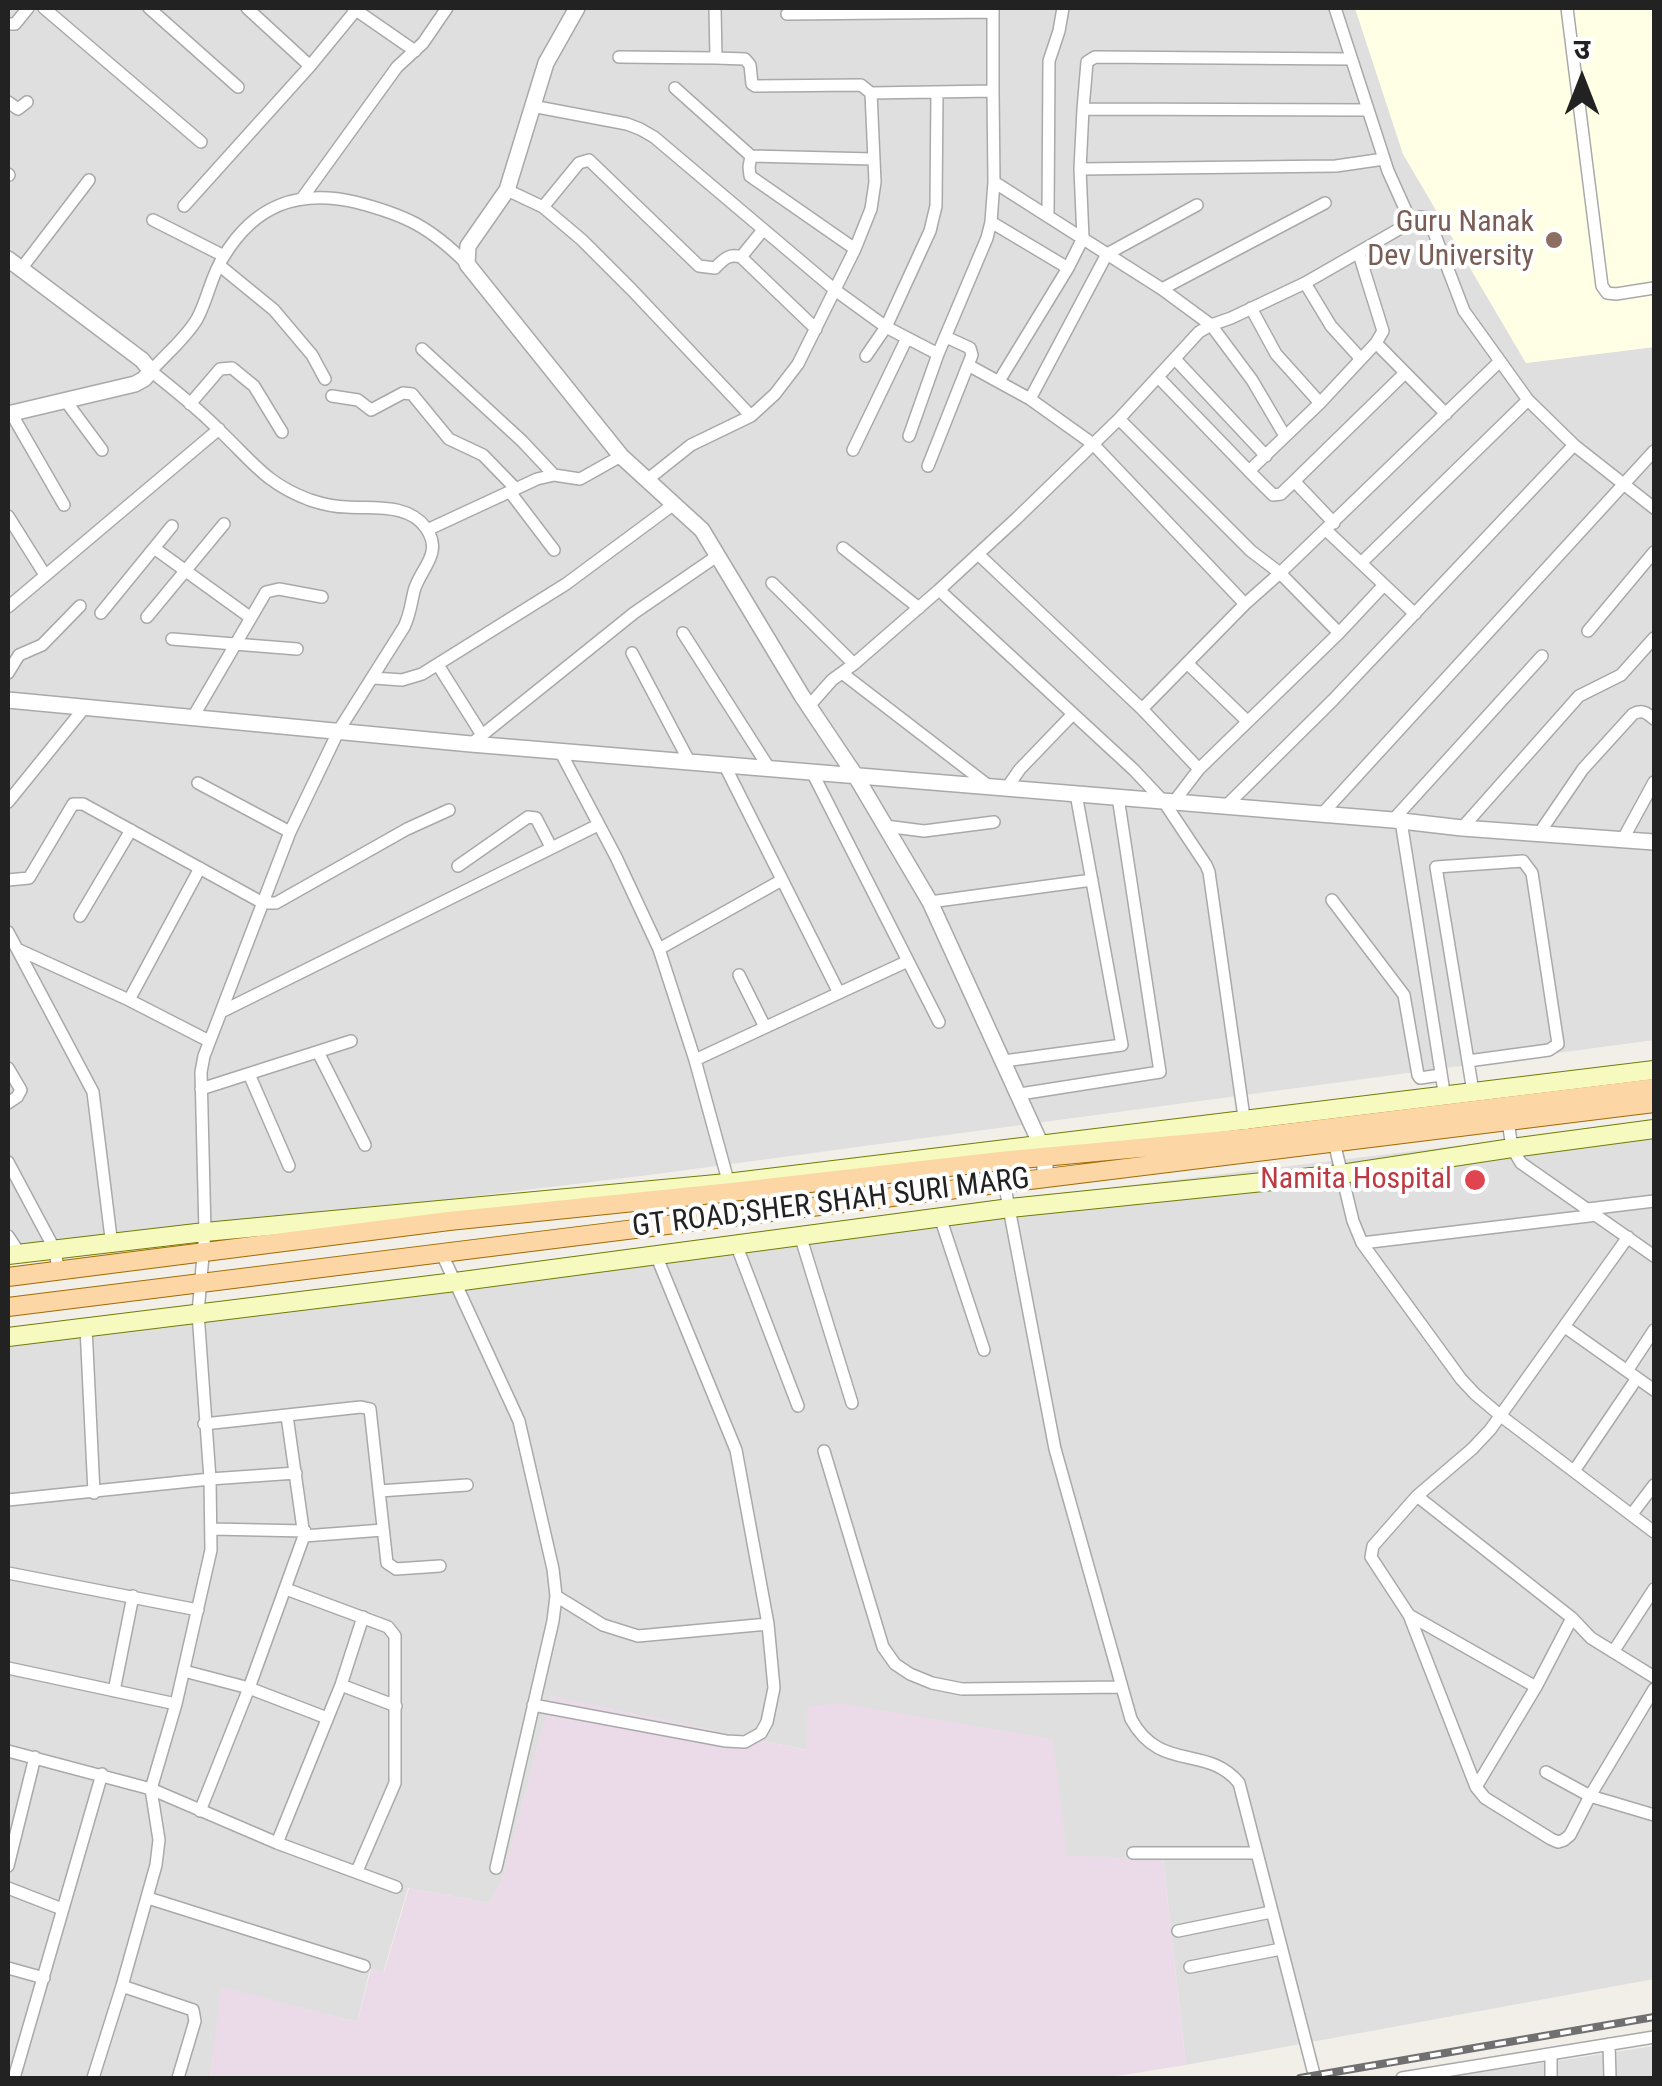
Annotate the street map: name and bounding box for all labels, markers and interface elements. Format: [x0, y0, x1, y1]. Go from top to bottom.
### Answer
north arrow [1532, 30, 1632, 130]
text: उ [1574, 33, 1590, 66]
place label: Guru Nanak Dev University [1367, 205, 1534, 276]
marker: Guru Nanak Dev University [1543, 229, 1565, 251]
street label: GT ROAD;SHER SHAH SURI MARG [630, 1162, 1032, 1246]
place label: Namita Hospital [1260, 1162, 1452, 1198]
marker: Namita Hospital [1462, 1167, 1488, 1193]

